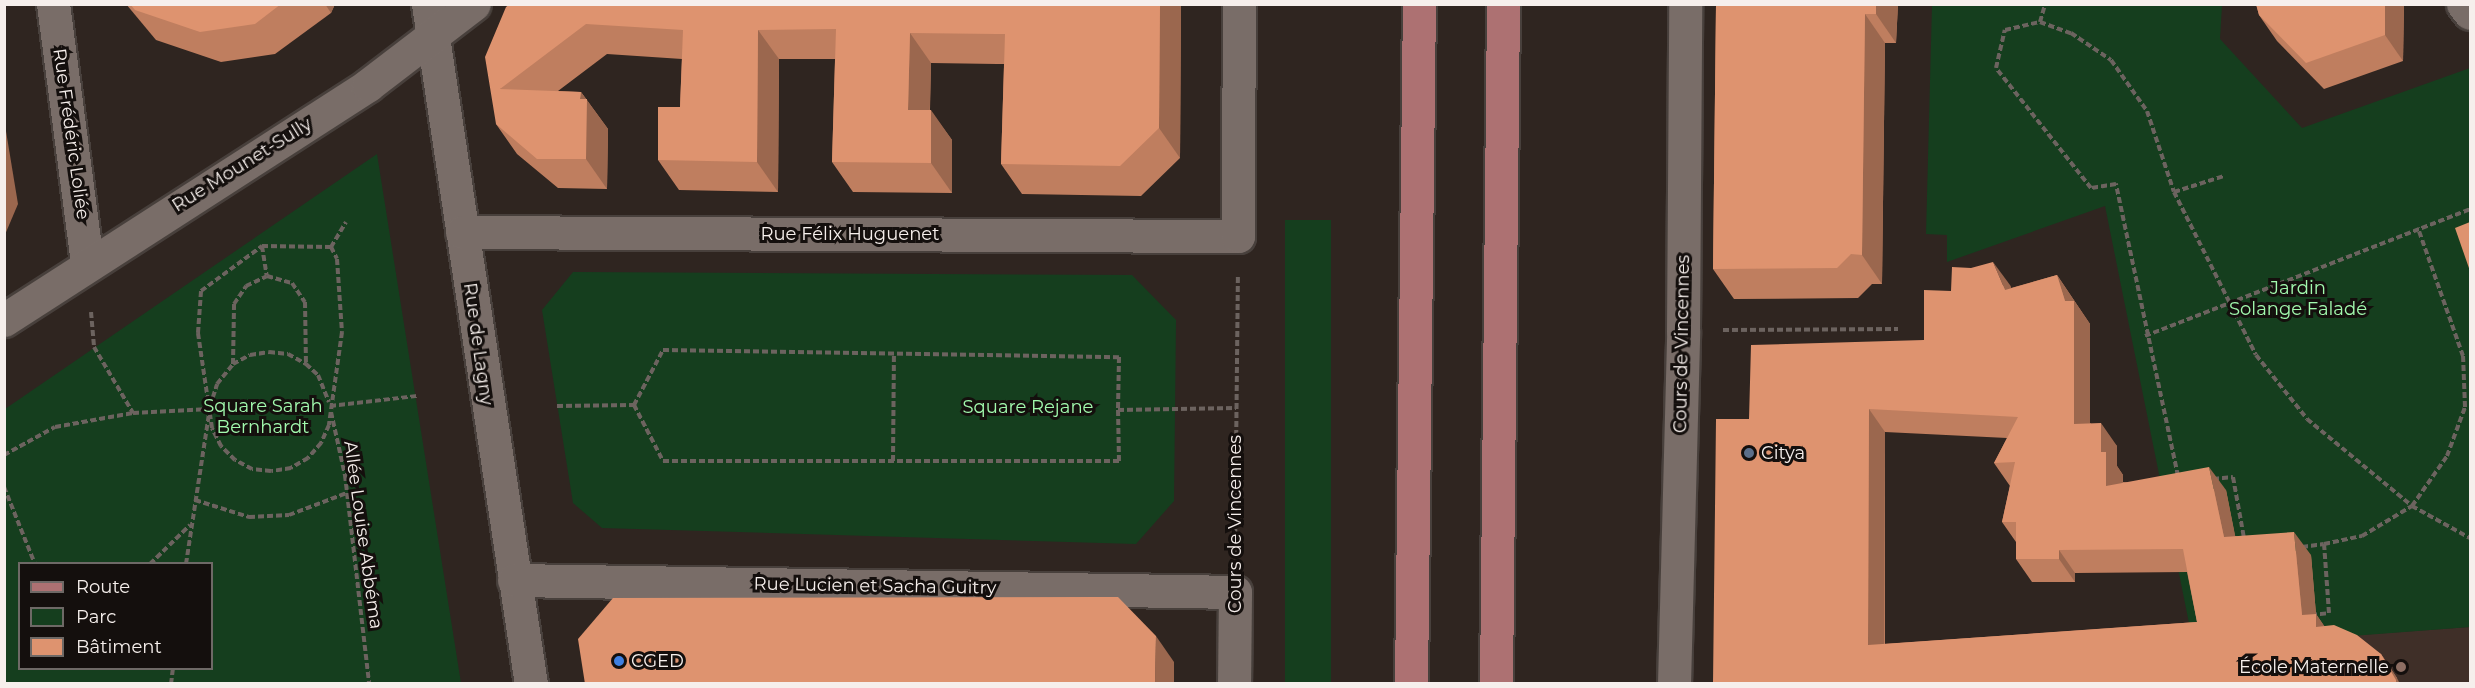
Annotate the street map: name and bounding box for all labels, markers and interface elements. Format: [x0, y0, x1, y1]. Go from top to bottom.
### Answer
street label: Rue Frédéric Loliée [48, 47, 94, 221]
street label: Rue Mounet-Sully [168, 113, 316, 217]
street label: Rue Félix Huguenet [760, 223, 940, 245]
street label: Cours de Vincennes [1670, 255, 1694, 433]
park label: Jardin Solange Faladé [2229, 278, 2367, 320]
street label: Rue de Lagny [459, 281, 497, 407]
park label: Square Sarah Bernhardt [203, 396, 323, 438]
park label: Square Rejane [963, 396, 1093, 418]
street label: Cours de Vincennes [1224, 435, 1246, 613]
street label: Allée Louise Abbéma [339, 439, 387, 631]
place label: Citya [1761, 442, 1805, 464]
marker: Citya [1742, 446, 1756, 460]
legend [18, 562, 213, 670]
street label: Rue Lucien et Sacha Guitry [753, 573, 997, 599]
text: Route [76, 576, 130, 598]
text: Parc [76, 606, 116, 628]
text: Bâtiment [76, 636, 162, 658]
place label: CGED [631, 650, 684, 672]
marker: CGED [612, 654, 626, 668]
place label: École Maternelle [2239, 656, 2389, 678]
marker: École Maternelle [2394, 660, 2408, 674]

